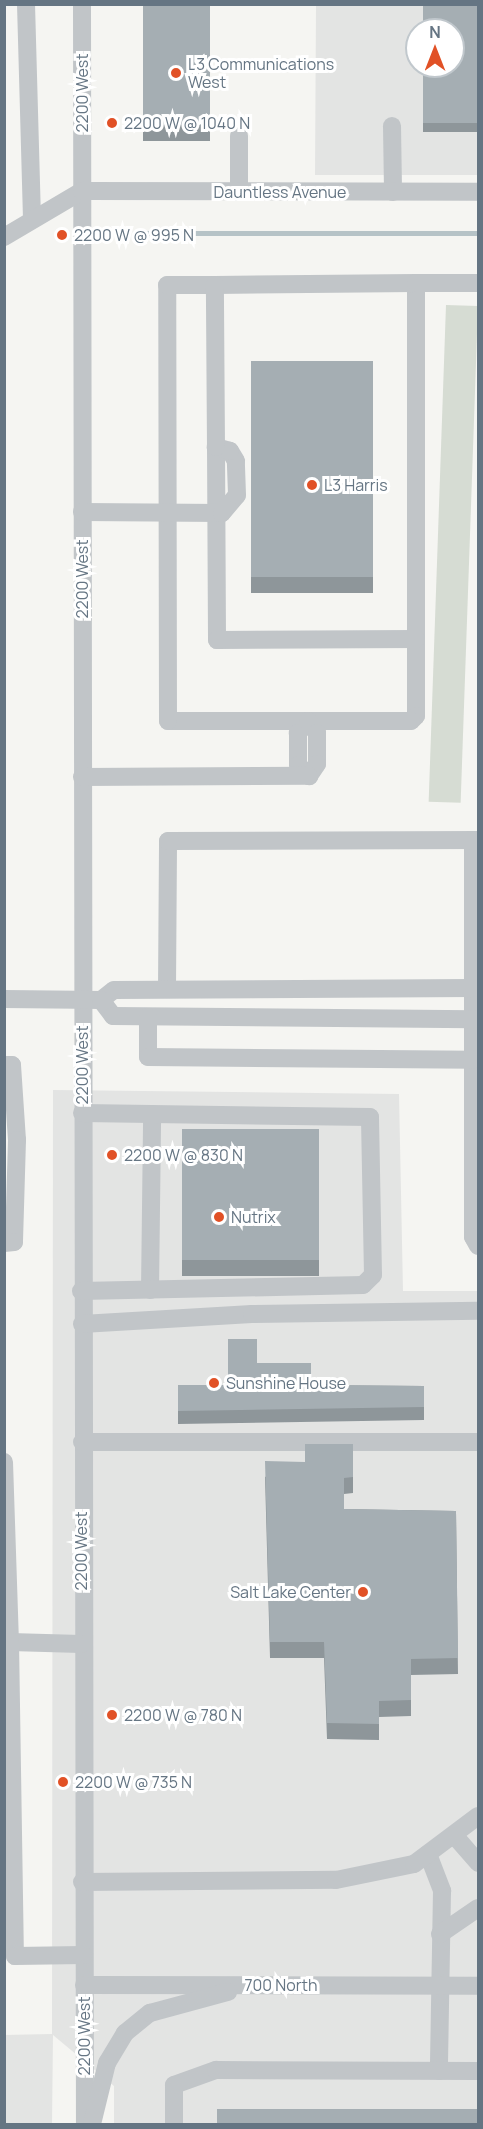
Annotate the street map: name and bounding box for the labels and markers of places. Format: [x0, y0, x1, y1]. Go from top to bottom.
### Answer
place label: L3 Communications West [188, 54, 334, 92]
marker: L3 Communications West [169, 66, 183, 80]
place label: 2200 W @ 1040 N [124, 113, 250, 133]
marker: 2200 W @ 1040 N [105, 116, 119, 130]
place label: 2200 W @ 995 N [74, 225, 194, 245]
marker: 2200 W @ 995 N [55, 228, 69, 242]
place label: L3 Harris [324, 475, 388, 495]
marker: L3 Harris [305, 478, 319, 492]
place label: 2200 W @ 830 N [124, 1145, 243, 1165]
marker: 2200 W @ 830 N [105, 1148, 119, 1162]
place label: Nutrix [231, 1207, 276, 1227]
marker: Nutrix [212, 1210, 226, 1224]
place label: Sunshine House [226, 1373, 346, 1393]
marker: Sunshine House [207, 1376, 221, 1390]
place label: Salt Lake Center [230, 1582, 351, 1602]
marker: Salt Lake Center [356, 1585, 370, 1599]
place label: 2200 W @ 780 N [124, 1705, 242, 1725]
marker: 2200 W @ 780 N [105, 1708, 119, 1722]
place label: 2200 W @ 735 N [75, 1772, 192, 1792]
marker: 2200 W @ 735 N [56, 1775, 70, 1789]

